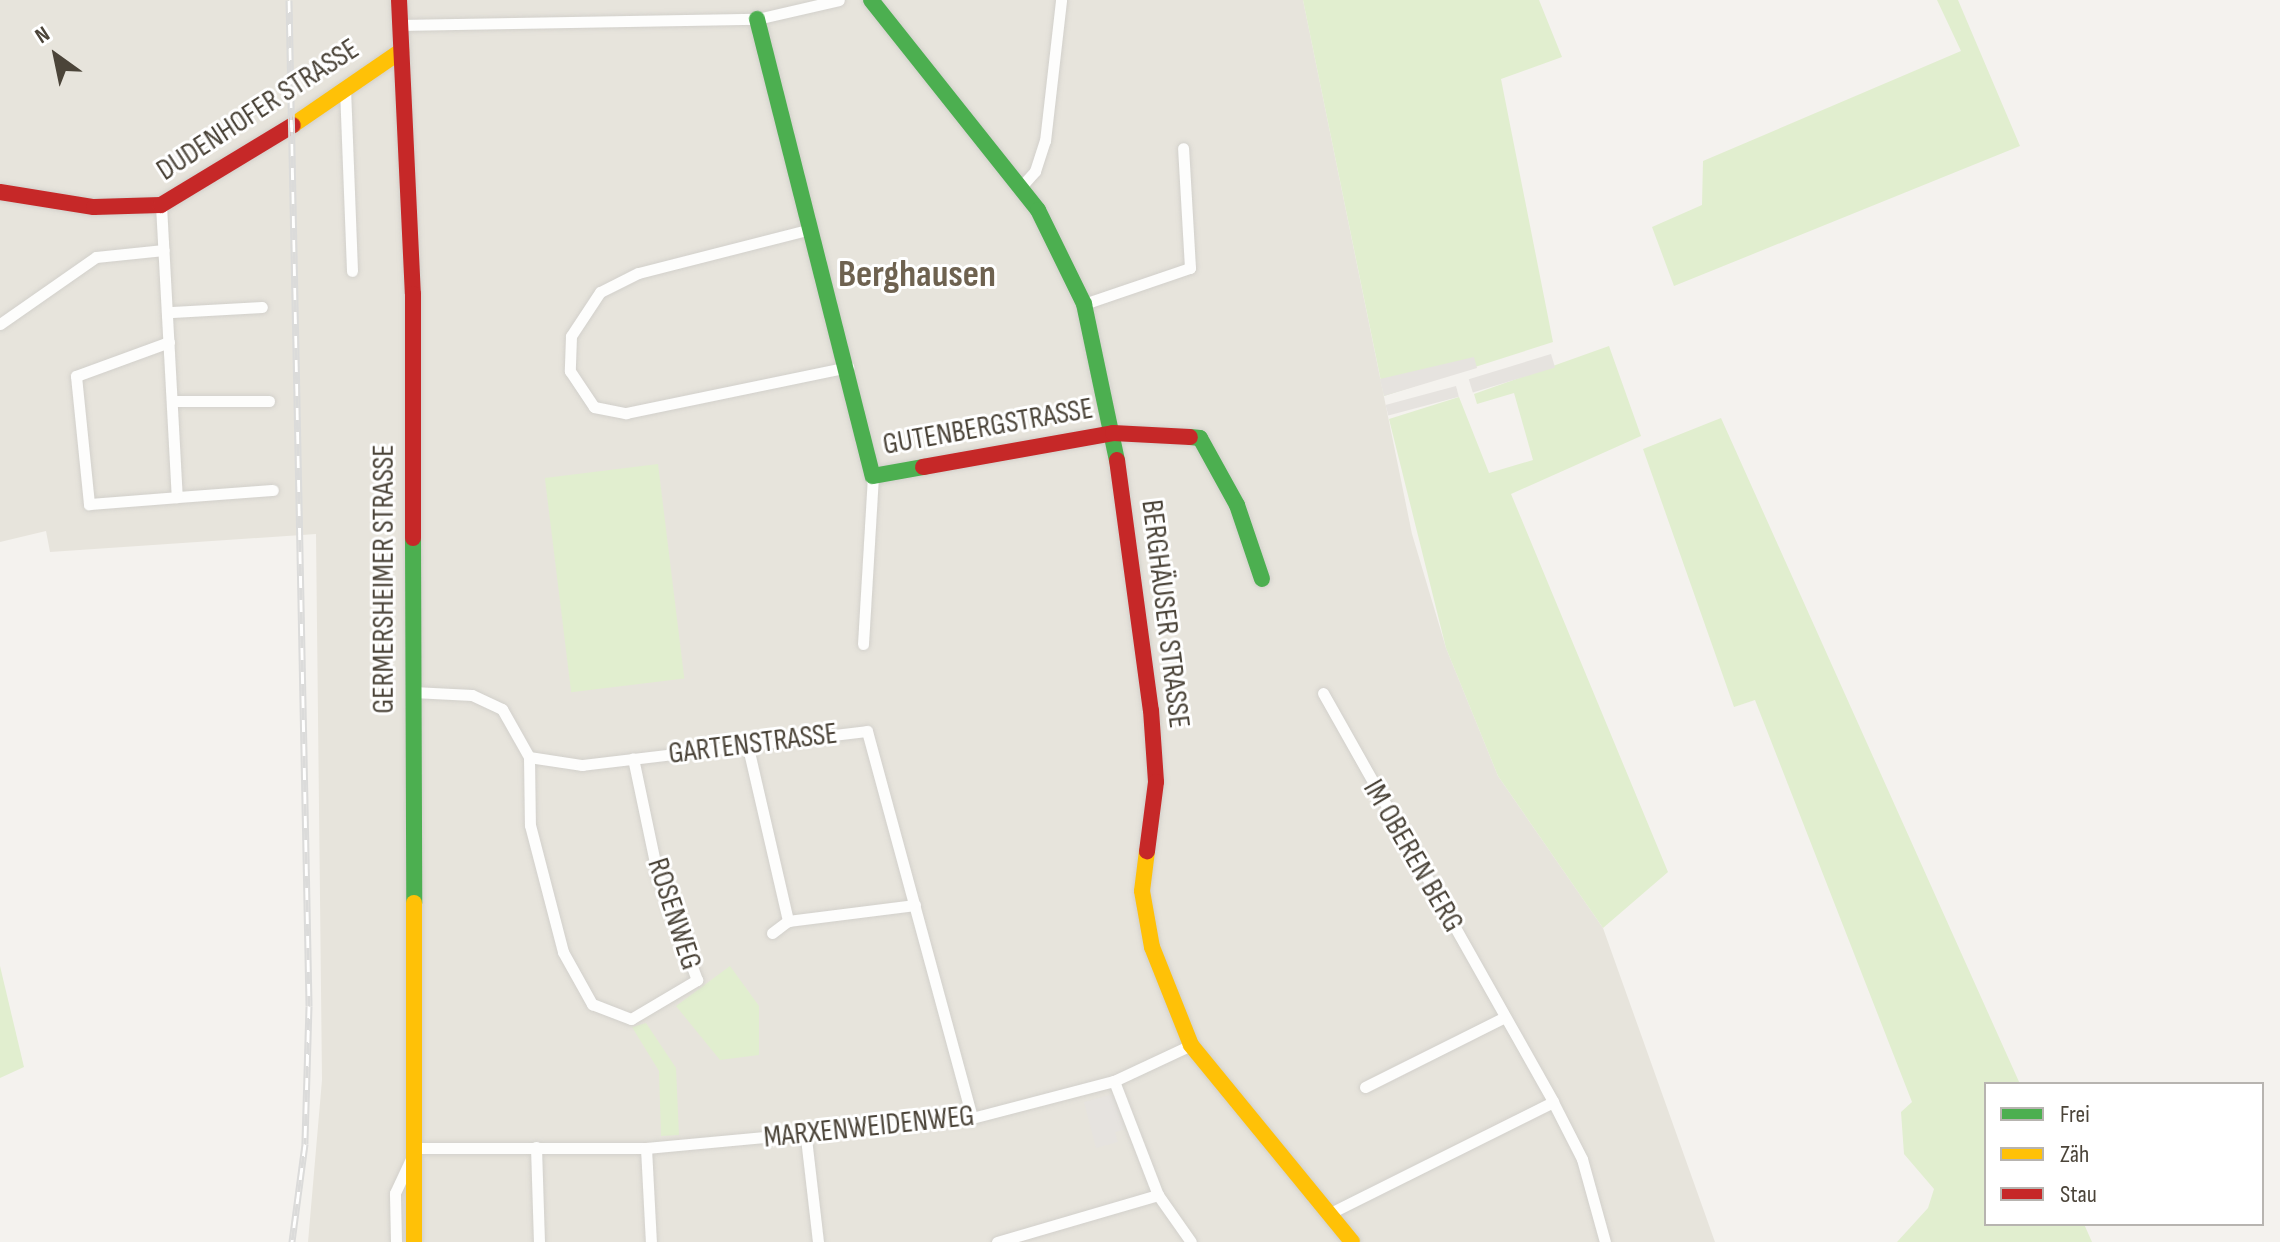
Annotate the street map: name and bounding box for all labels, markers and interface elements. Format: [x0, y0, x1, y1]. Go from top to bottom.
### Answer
north arrow [16, 16, 96, 96]
text: N [30, 21, 55, 50]
street label: DUDENHOFER STRASSE [150, 31, 366, 189]
district label: Berghausen [838, 252, 996, 298]
street label: GUTENBERGSTRASSE [880, 391, 1096, 463]
street label: GERMERSHEIMER STRASSE [366, 444, 402, 714]
street label: BERGHÄUSER STRASSE [1133, 498, 1197, 730]
street label: GARTENSTRASSE [666, 716, 840, 772]
street label: IM OBEREN BERG [1355, 773, 1471, 939]
street label: ROSENWEG [639, 854, 709, 974]
legend [1984, 1082, 2264, 1226]
street label: MARXENWEIDENWEG [762, 1098, 976, 1156]
text: Frei [2060, 1100, 2090, 1129]
text: Zäh [2060, 1140, 2089, 1169]
text: Stau [2060, 1180, 2097, 1209]

